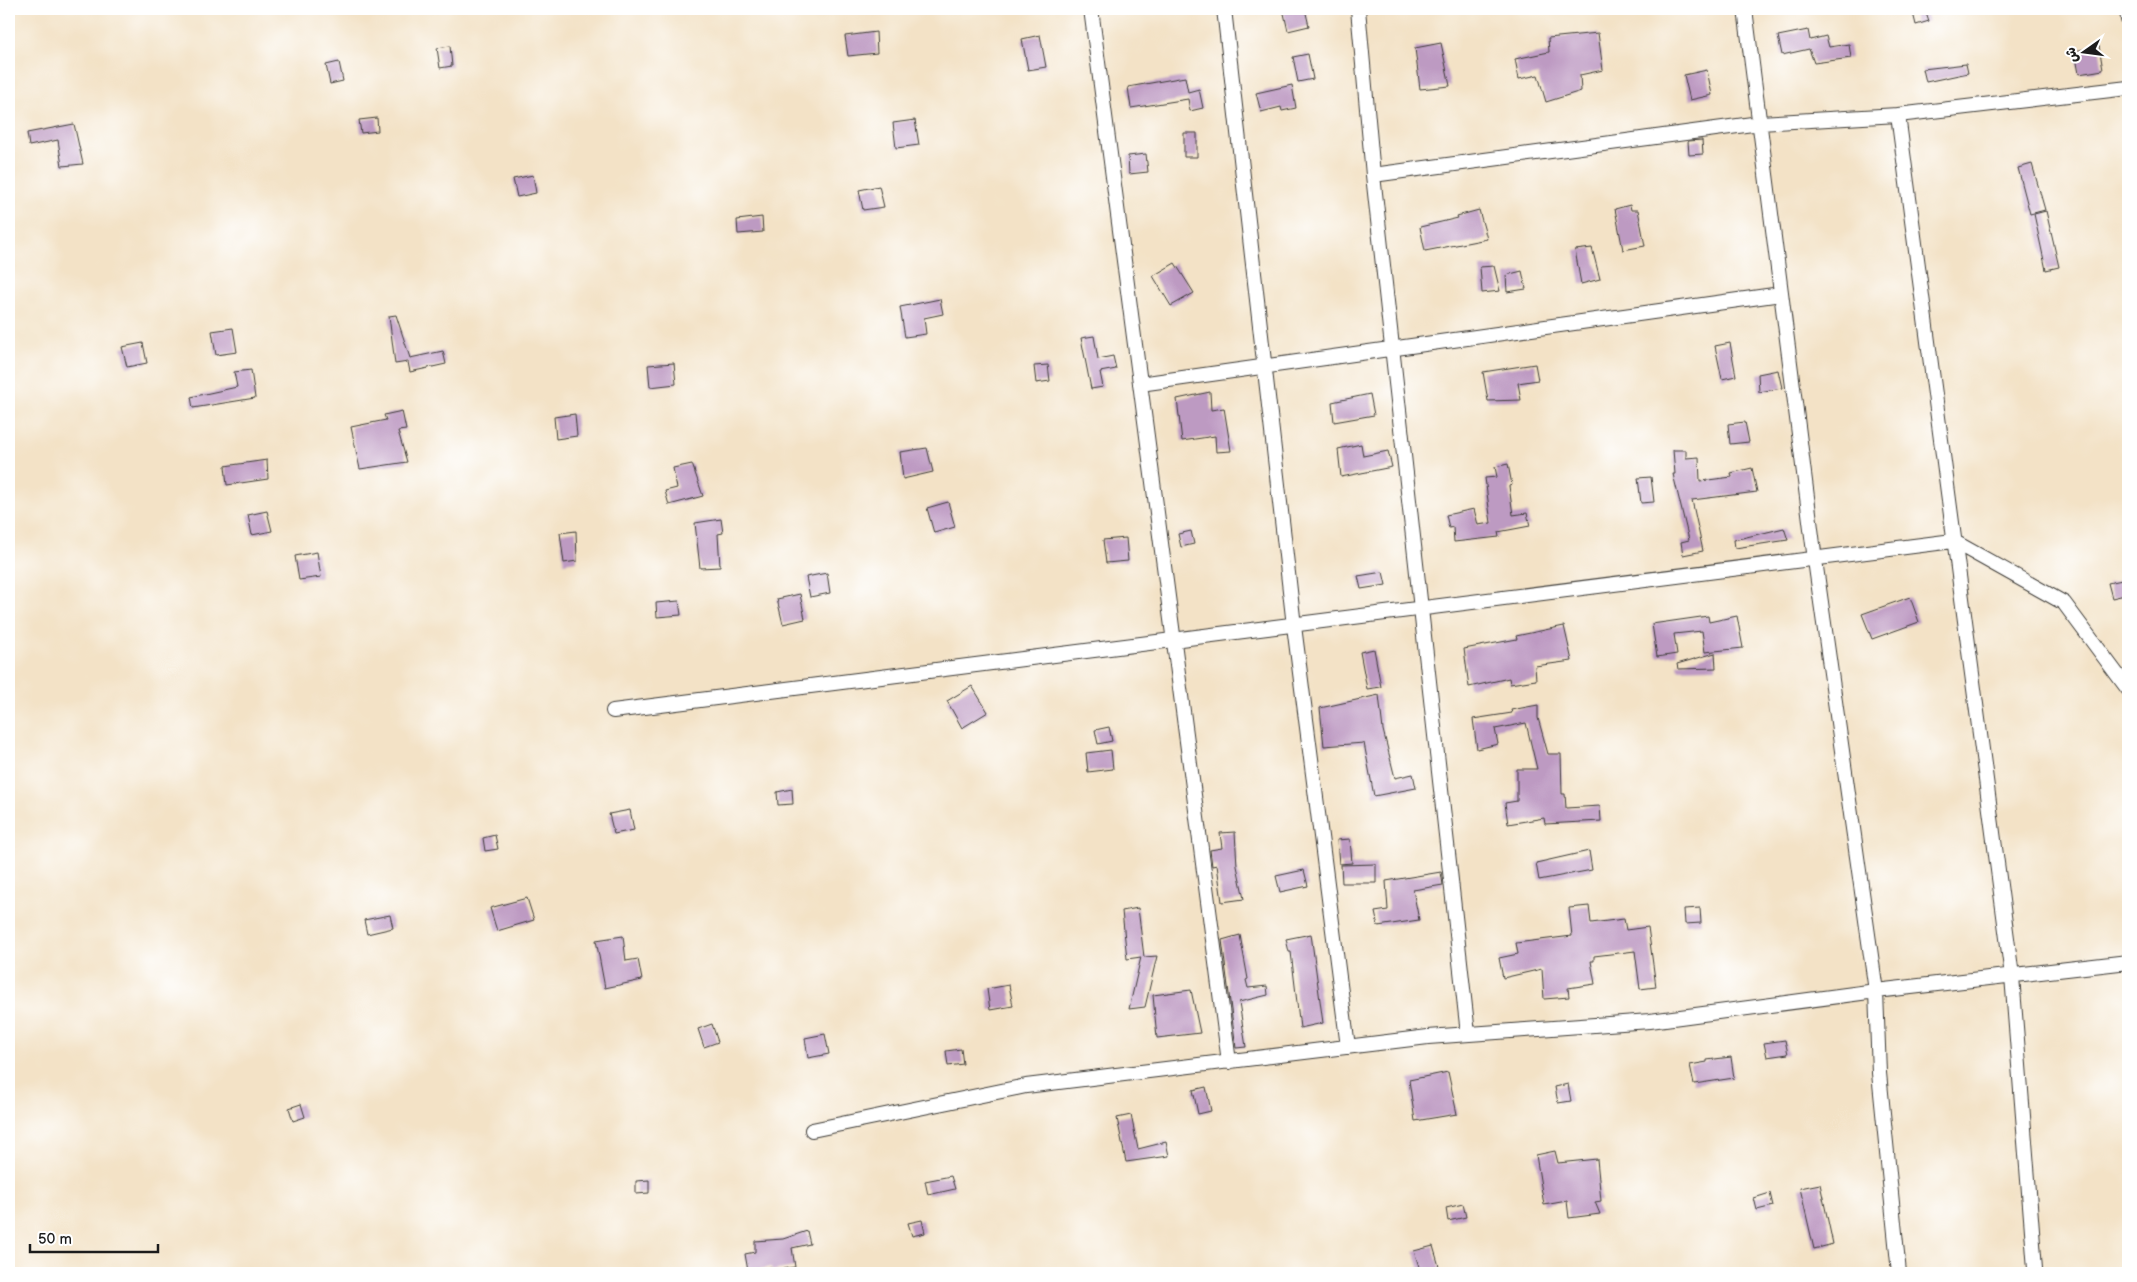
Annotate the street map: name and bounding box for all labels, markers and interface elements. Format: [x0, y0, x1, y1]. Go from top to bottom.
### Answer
north arrow [2060, 28, 2110, 78]
text: ش [2062, 45, 2082, 65]
scale bar [30, 1222, 158, 1254]
text: 50 m [38, 1230, 72, 1249]

